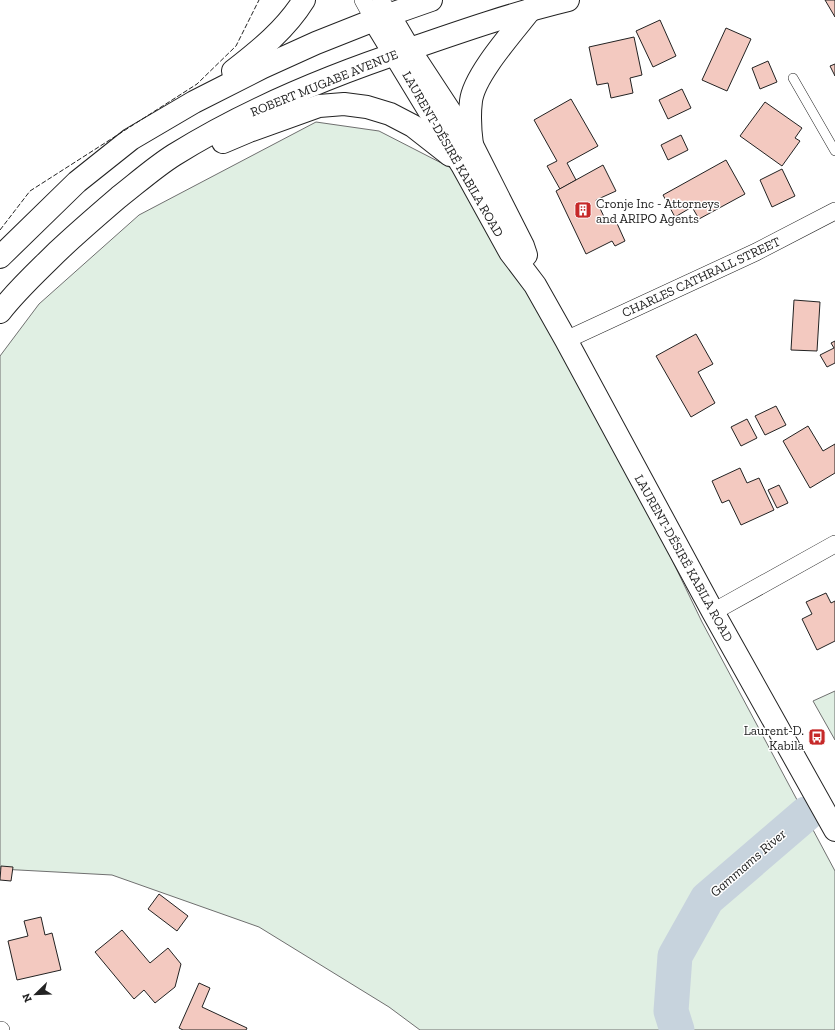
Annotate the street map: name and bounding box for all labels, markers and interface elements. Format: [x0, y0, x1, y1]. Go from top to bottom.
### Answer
street label: ROBERT MUGABE AVENUE [248, 46, 400, 119]
street label: LAURENT-DÉSIRÉ KABILA ROAD [399, 69, 507, 239]
place label: Cronje Inc - Attorneys and ARIPO Agents [596, 196, 720, 226]
building icon: Cronje Inc - Attorneys and ARIPO Agents [573, 200, 593, 220]
street label: CHARLES CATHRALL STREET [619, 234, 783, 320]
street label: LAURENT-DÉSIRÉ KABILA ROAD [632, 472, 736, 644]
place label: Laurent-D. Kabila [744, 723, 805, 753]
bus stop icon: Laurent-D. Kabila [807, 727, 827, 747]
water label: Gammams River [707, 825, 790, 901]
north arrow [16, 974, 56, 1014]
text: N [19, 991, 35, 1004]

